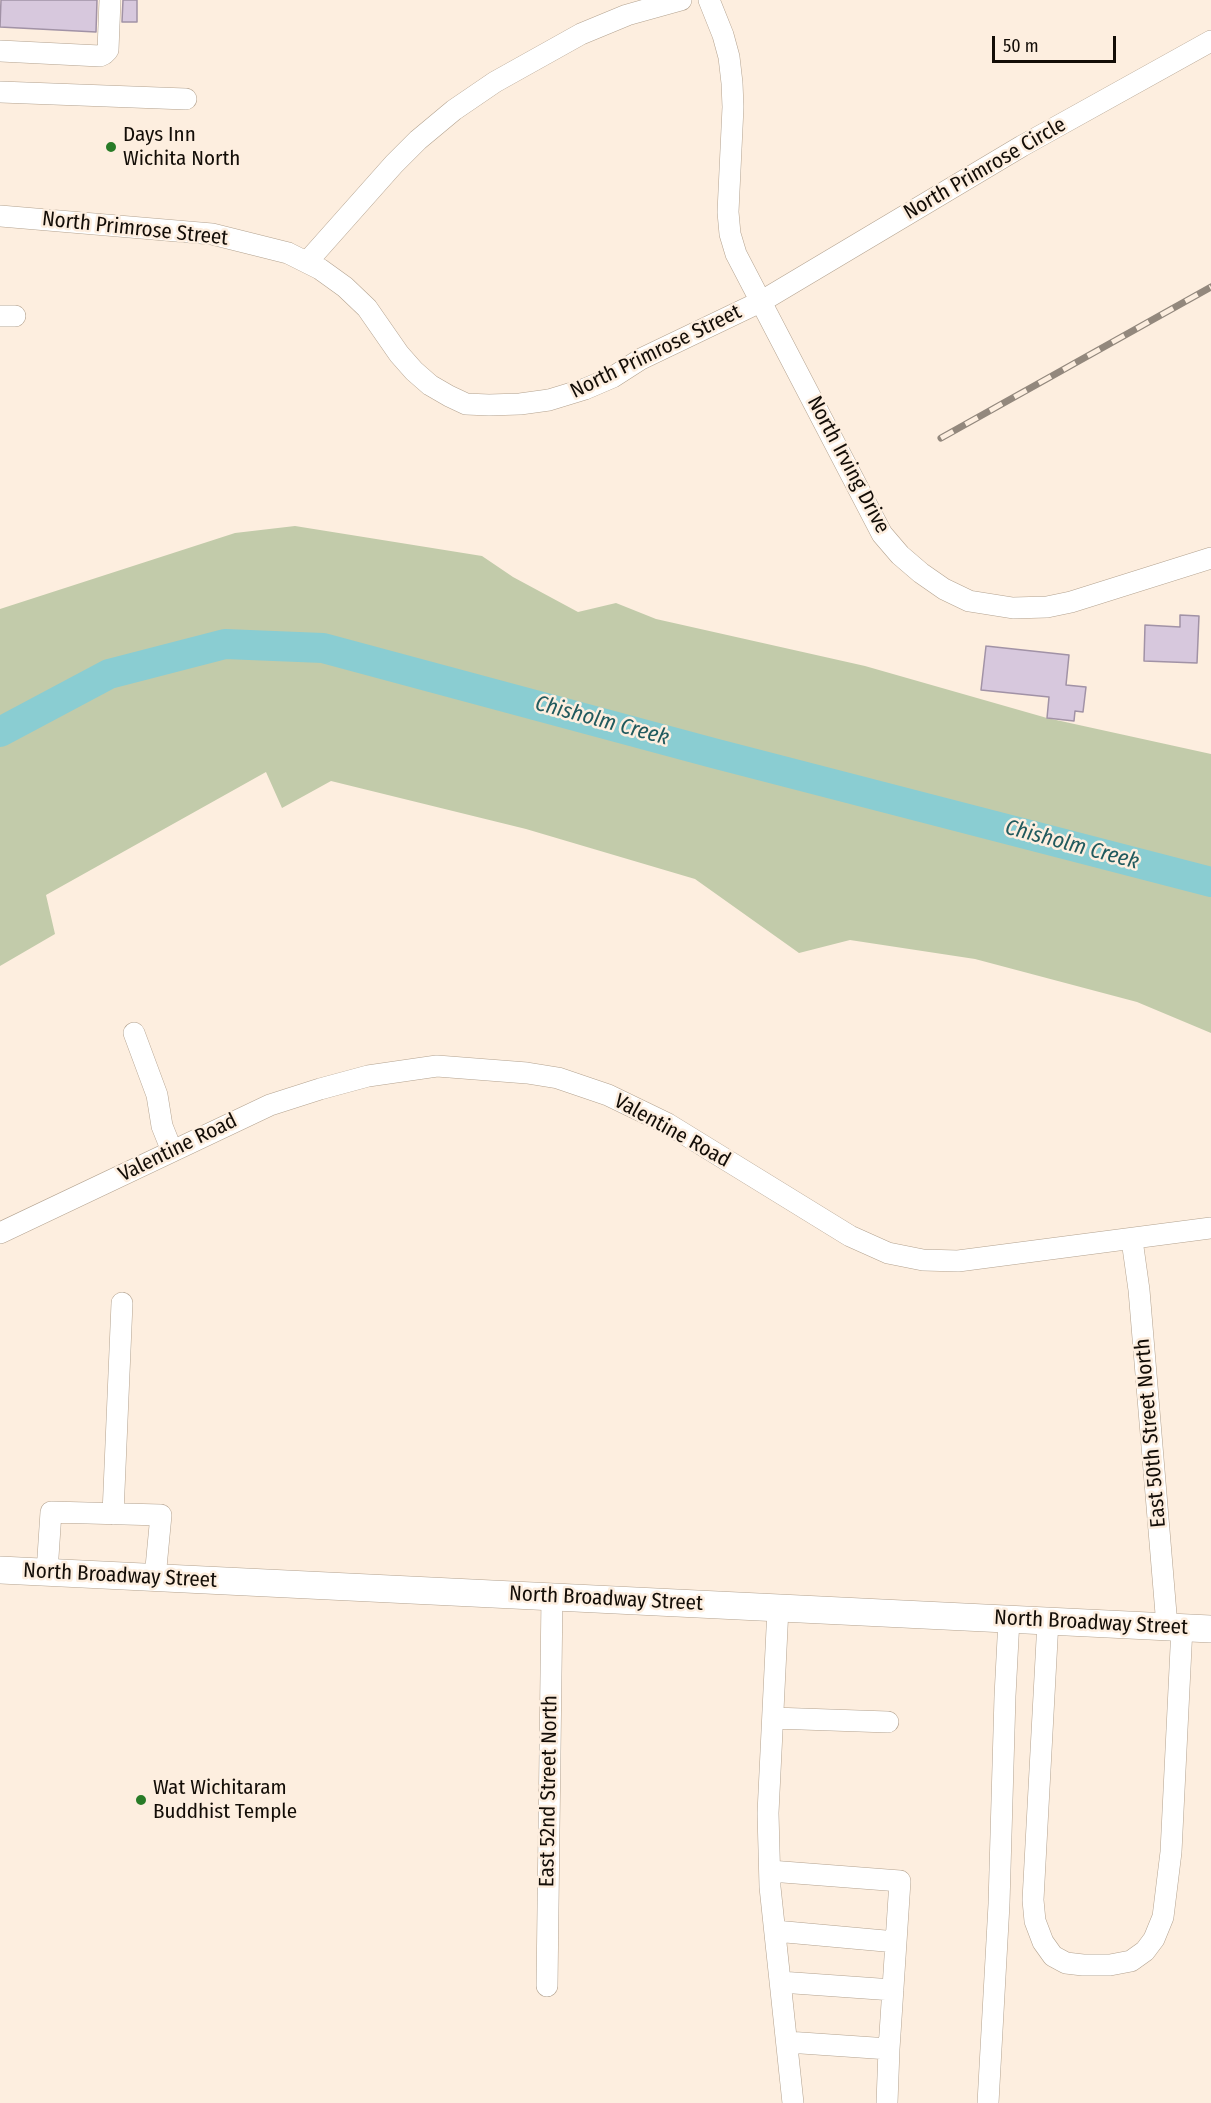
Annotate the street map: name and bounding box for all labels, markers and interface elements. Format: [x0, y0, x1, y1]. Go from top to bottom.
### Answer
scale bar [995, 24, 1120, 62]
text: 50 m [1003, 35, 1039, 57]
street label: North Primrose Circle [900, 112, 1070, 226]
place label: Days Inn Wichita North [123, 122, 240, 172]
marker: Days Inn Wichita North [104, 140, 118, 154]
street label: North Primrose Street [41, 207, 229, 251]
street label: North Primrose Street [566, 300, 746, 404]
street label: North Irving Drive [801, 392, 895, 538]
water label: Chisholm Creek [532, 690, 672, 752]
water label: Chisholm Creek [1002, 814, 1142, 876]
street label: Valentine Road [610, 1089, 734, 1173]
street label: Valentine Road [115, 1108, 241, 1188]
street label: East 50th Street North [1130, 1337, 1172, 1529]
street label: North Broadway Street [22, 1558, 218, 1594]
street label: North Broadway Street [508, 1581, 704, 1617]
street label: North Broadway Street [993, 1605, 1189, 1641]
street label: East 52nd Street North [535, 1695, 563, 1887]
place label: Wat Wichitaram Buddhist Temple [153, 1775, 297, 1825]
marker: Wat Wichitaram Buddhist Temple [134, 1793, 148, 1807]

